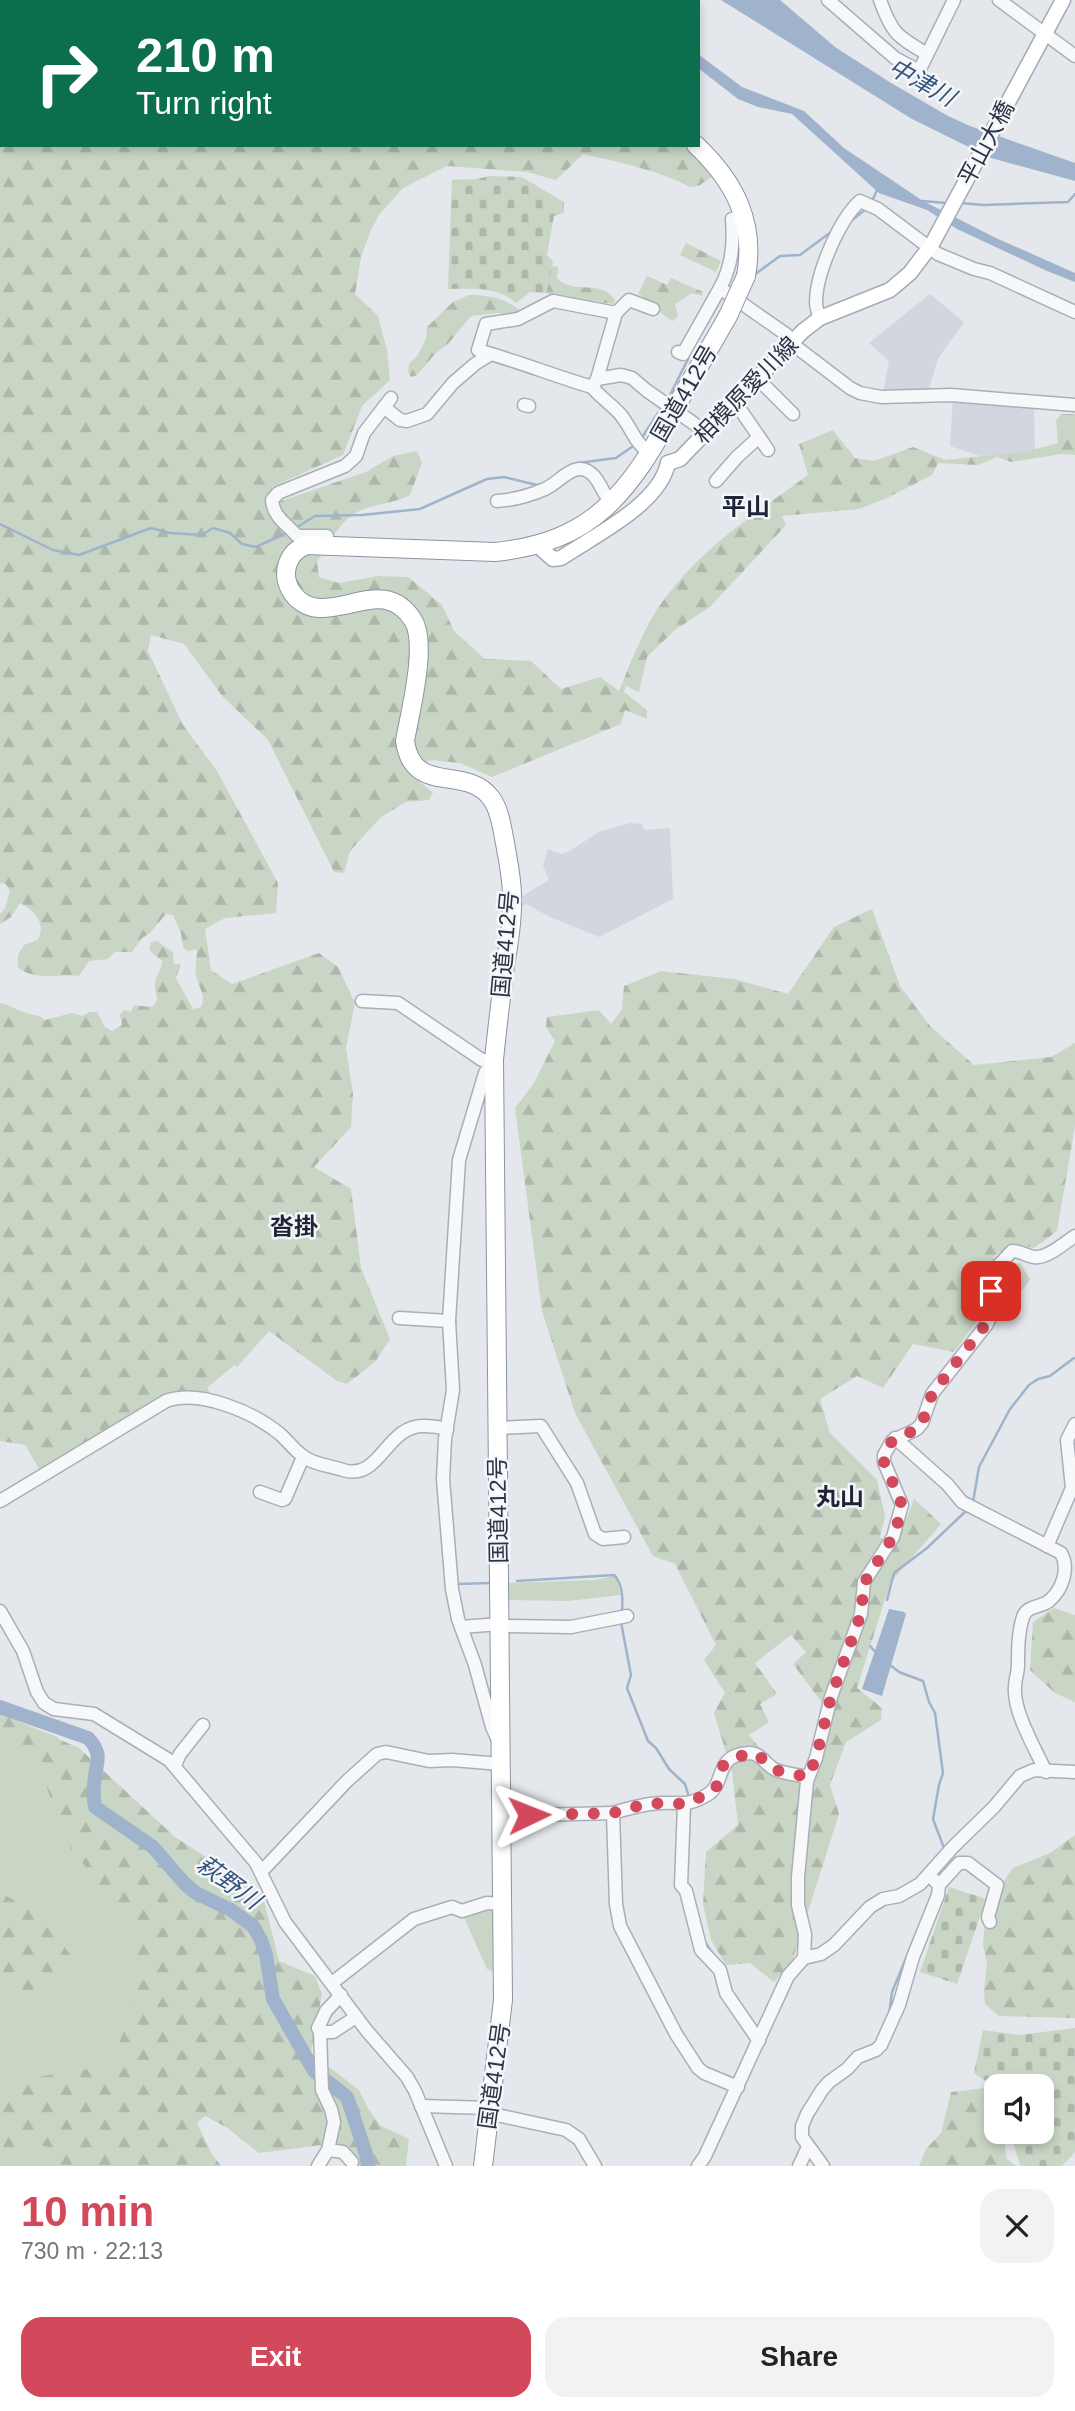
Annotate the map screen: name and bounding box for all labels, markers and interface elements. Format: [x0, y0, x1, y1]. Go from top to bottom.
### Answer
icon: right [21, 28, 112, 119]
text: 210 m [136, 28, 275, 82]
water label: 中津川 [884, 53, 963, 113]
text: Turn right [136, 85, 272, 121]
street label: 平山大橋 [953, 96, 1019, 190]
street label: 相模原愛川線 [689, 331, 803, 449]
street label: 国道412号 [646, 340, 722, 446]
district label: 平山 [722, 493, 770, 520]
street label: 国道412号 [487, 889, 523, 999]
district label: 沓掛 [270, 1213, 318, 1240]
pin [961, 1261, 1021, 1321]
icon: arrive [972, 1272, 1010, 1310]
street label: 国道412号 [484, 1456, 512, 1564]
district label: 丸山 [816, 1483, 864, 1510]
position arrow [492, 1778, 566, 1852]
water label: 萩野川 [192, 1850, 268, 1916]
street label: 国道412号 [474, 2021, 514, 2131]
map controls [984, 2074, 1054, 2144]
button: sound [984, 2074, 1054, 2144]
text: 10 min [21, 2188, 154, 2235]
button: close [980, 2189, 1054, 2263]
text: 730 m · 22:13 [21, 2238, 163, 2264]
button: Exit [21, 2317, 531, 2397]
button: Share [545, 2317, 1054, 2397]

